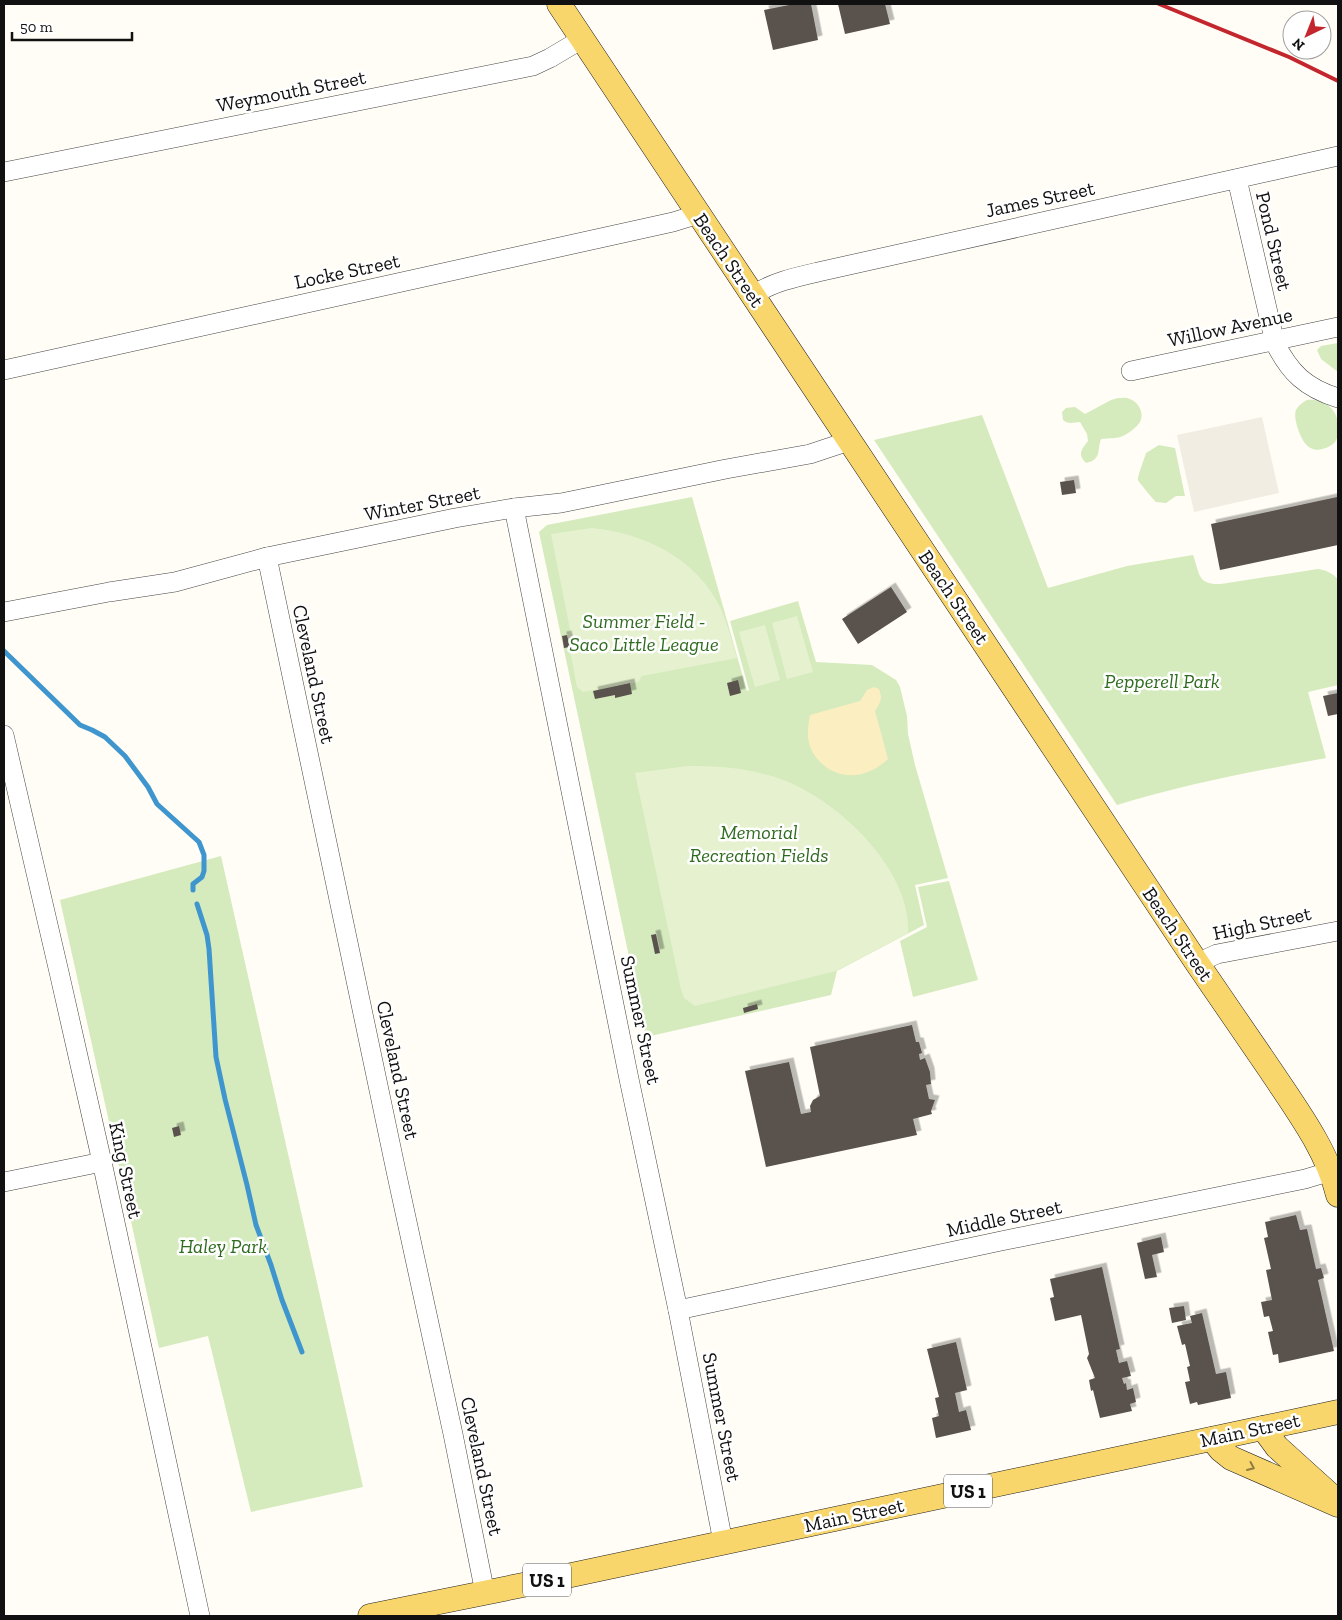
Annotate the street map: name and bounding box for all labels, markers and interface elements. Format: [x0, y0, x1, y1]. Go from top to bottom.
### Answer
scale bar [12, 10, 132, 42]
north arrow [1282, 10, 1332, 60]
text: 50 m [20, 18, 53, 36]
text: N [1289, 34, 1308, 54]
street label: Weymouth Street [214, 65, 368, 117]
street label: James Street [983, 176, 1097, 222]
street label: Pond Street [1251, 189, 1297, 293]
street label: Beach Street [689, 208, 770, 312]
street label: Locke Street [292, 248, 402, 294]
street label: Willow Avenue [1165, 302, 1295, 352]
street label: Winter Street [362, 480, 483, 526]
street label: Beach Street [914, 545, 995, 649]
street label: Cleveland Street [288, 602, 341, 746]
park label: Summer Field - Saco Little League [569, 609, 719, 656]
park label: Pepperell Park [1104, 669, 1220, 693]
park label: Memorial Recreation Fields [689, 820, 829, 867]
street label: Beach Street [1138, 882, 1219, 986]
street label: High Street [1211, 901, 1314, 945]
street label: Summer Street [616, 953, 666, 1087]
street label: Cleveland Street [372, 998, 425, 1142]
street label: King Street [104, 1120, 148, 1221]
street label: Middle Street [944, 1194, 1064, 1242]
park label: Haley Park [179, 1234, 267, 1258]
street label: Summer Street [698, 1350, 746, 1484]
street label: Cleveland Street [456, 1394, 509, 1538]
street label: Main Street [1198, 1408, 1303, 1452]
one-way arrow [1246, 1461, 1255, 1472]
road number: US 1 [944, 1474, 992, 1508]
street label: Main Street [802, 1493, 907, 1537]
road number: US 1 [523, 1564, 571, 1596]

